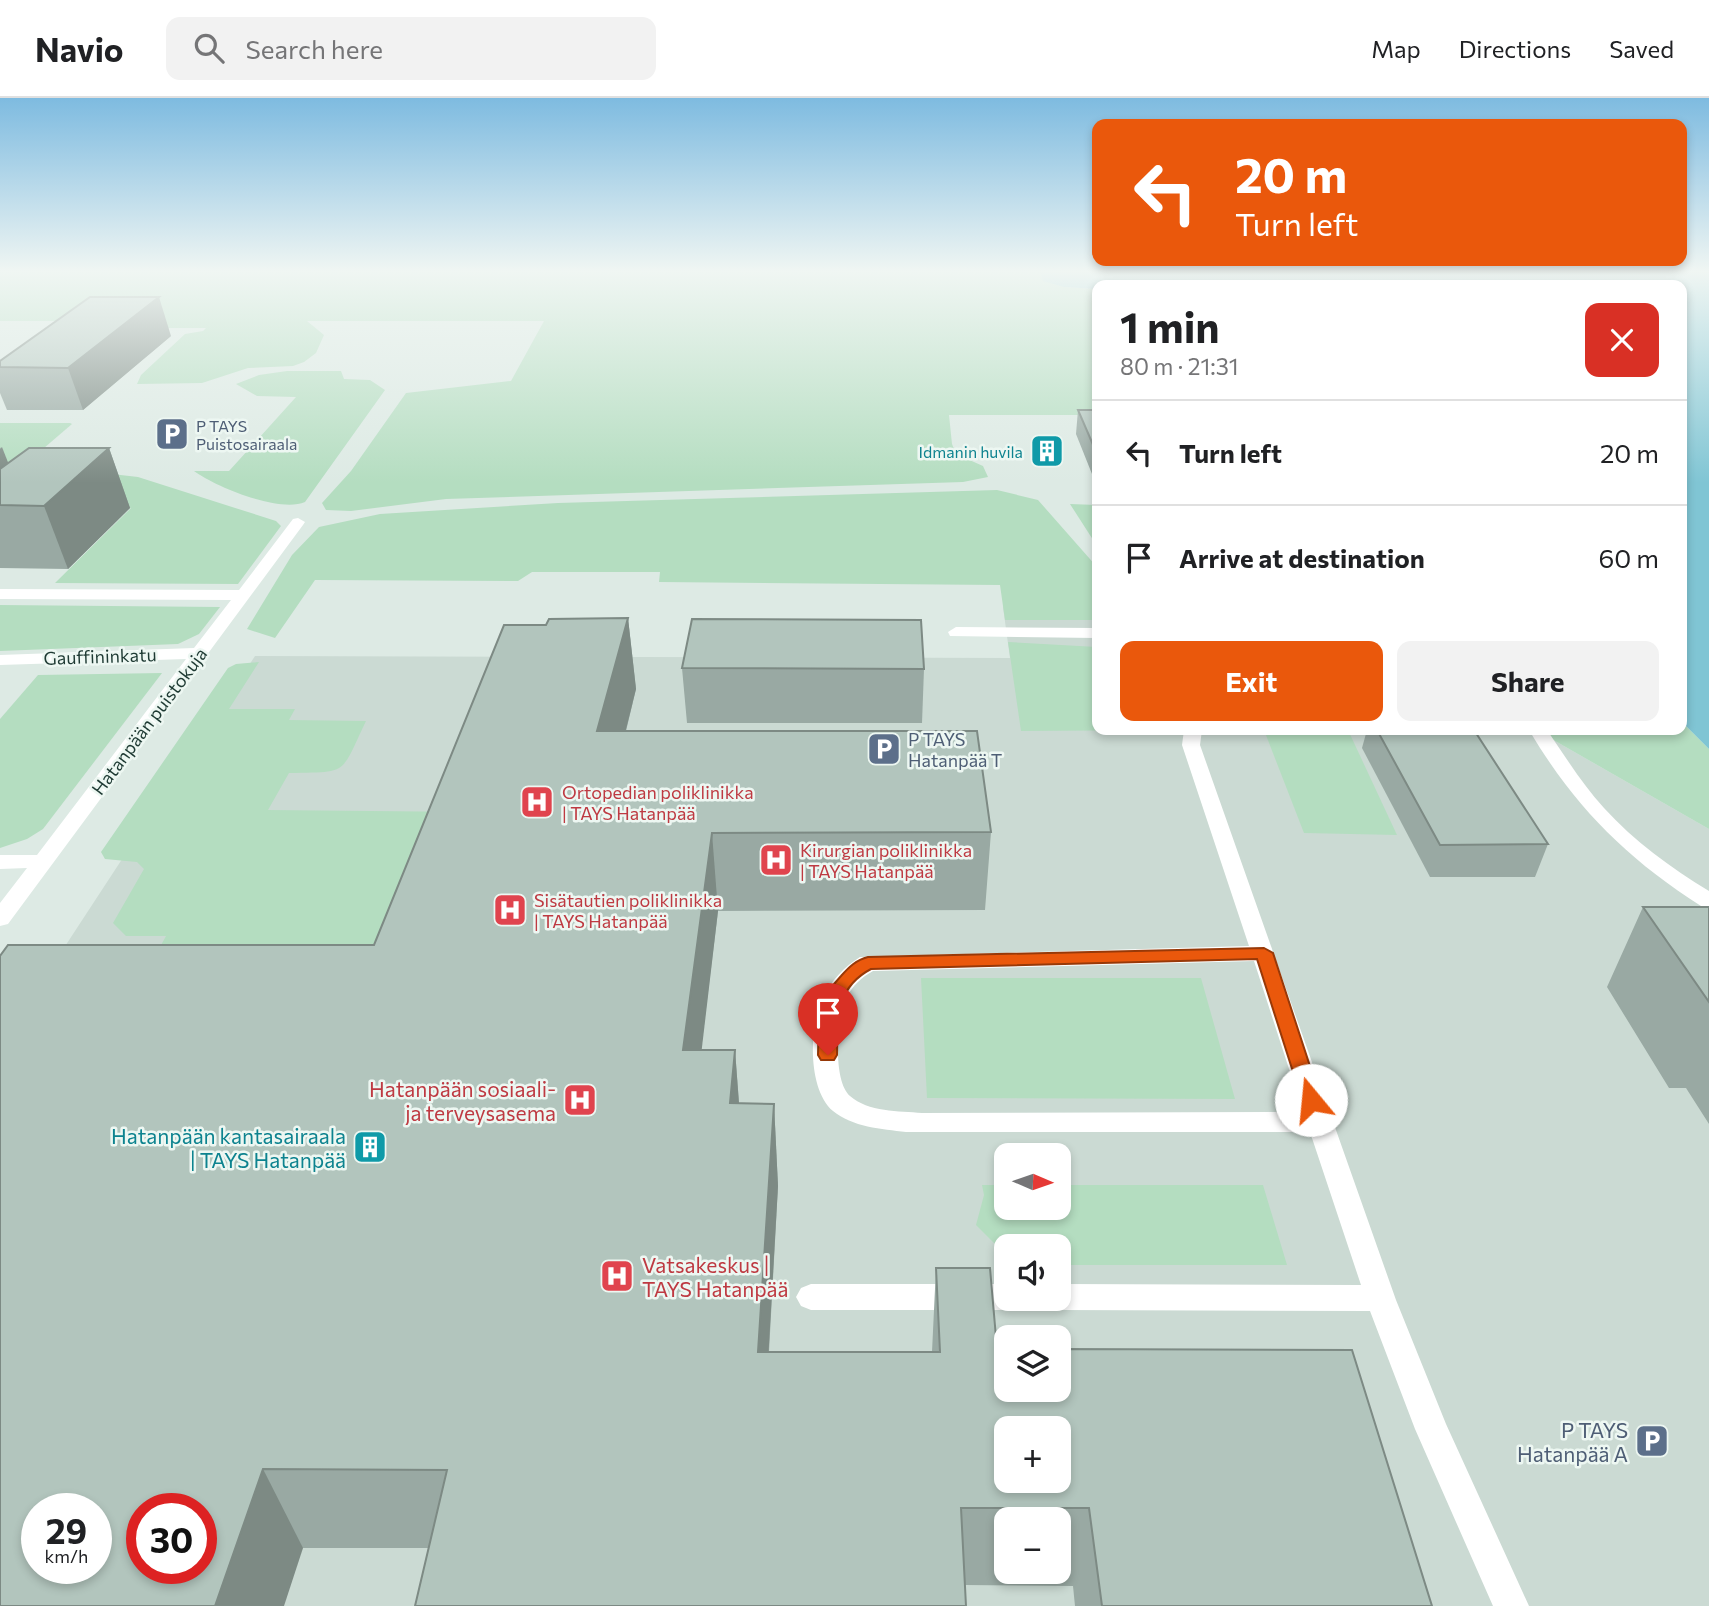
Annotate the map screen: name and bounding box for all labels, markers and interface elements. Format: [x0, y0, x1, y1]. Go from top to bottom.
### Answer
search box [166, 17, 656, 80]
text: Navio [35, 28, 124, 69]
icon: search [190, 29, 228, 67]
text: Search here [246, 33, 383, 64]
text: Map [1371, 34, 1421, 63]
text: Directions [1459, 34, 1571, 63]
text: Saved [1609, 34, 1674, 63]
text: 20 m [1235, 143, 1347, 203]
icon: left [1120, 147, 1211, 238]
text: Turn left [1235, 203, 1359, 243]
text: 1 min [1120, 300, 1220, 352]
button: close [1585, 303, 1659, 377]
text: 80 m · 21:31 [1120, 352, 1239, 380]
parking icon: P TAYS Puistosairaala [153, 415, 191, 453]
place label: P TAYS Puistosairaala [196, 416, 297, 453]
building icon: Idmanin huvila [1028, 432, 1066, 470]
icon: left [1120, 434, 1158, 472]
text: Turn left [1179, 437, 1282, 468]
text: 20 m [1600, 437, 1659, 468]
place label: Idmanin huvila [919, 442, 1023, 461]
icon: arrive [1120, 539, 1158, 577]
text: Arrive at destination [1179, 542, 1425, 573]
text: 60 m [1599, 542, 1659, 573]
button: Exit [1120, 641, 1383, 721]
button: Share [1397, 641, 1659, 721]
street label: Gauffininkatu [43, 643, 157, 669]
street label: Hatanpään puistokuja [87, 643, 211, 799]
place label: P TAYS Hatanpää T [908, 728, 1002, 771]
parking icon: P TAYS Hatanpää T [865, 730, 903, 768]
place label: Ortopedian poliklinikka | TAYS Hatanpää [562, 781, 754, 824]
hospital icon: Ortopedian poliklinikka | TAYS Hatanpää [518, 783, 556, 821]
place label: Kirurgian poliklinikka | TAYS Hatanpää [800, 839, 972, 882]
hospital icon: Kirurgian poliklinikka | TAYS Hatanpää [757, 841, 795, 879]
place label: Sisätautien poliklinikka | TAYS Hatanpää [534, 889, 722, 932]
hospital icon: Sisätautien poliklinikka | TAYS Hatanpää [491, 891, 529, 929]
pin [798, 983, 858, 1055]
icon: arrive [809, 994, 847, 1032]
position arrow [1274, 1063, 1348, 1137]
place label: Hatanpään sosiaali- ja terveysasema [369, 1076, 556, 1125]
hospital icon: Hatanpään sosiaali- ja terveysasema [561, 1081, 599, 1119]
place label: Hatanpään kantasairaala | TAYS Hatanpää [111, 1123, 346, 1172]
building icon: Hatanpään kantasairaala | TAYS Hatanpää [351, 1128, 389, 1166]
north arrow [994, 1143, 1071, 1220]
map controls [994, 1143, 1071, 1584]
button: sound [994, 1234, 1071, 1311]
place label: Vatsakeskus | TAYS Hatanpää [642, 1252, 788, 1301]
hospital icon: Vatsakeskus | TAYS Hatanpää [598, 1257, 636, 1295]
button: layers [994, 1325, 1071, 1402]
button: + [994, 1416, 1071, 1493]
place label: P TAYS Hatanpää A [1517, 1417, 1628, 1466]
parking icon: P TAYS Hatanpää A [1633, 1422, 1671, 1460]
speed limit sign: 30 [126, 1493, 217, 1584]
button: − [994, 1507, 1071, 1584]
text: 29 [46, 1508, 87, 1551]
text: km/h [45, 1545, 88, 1567]

